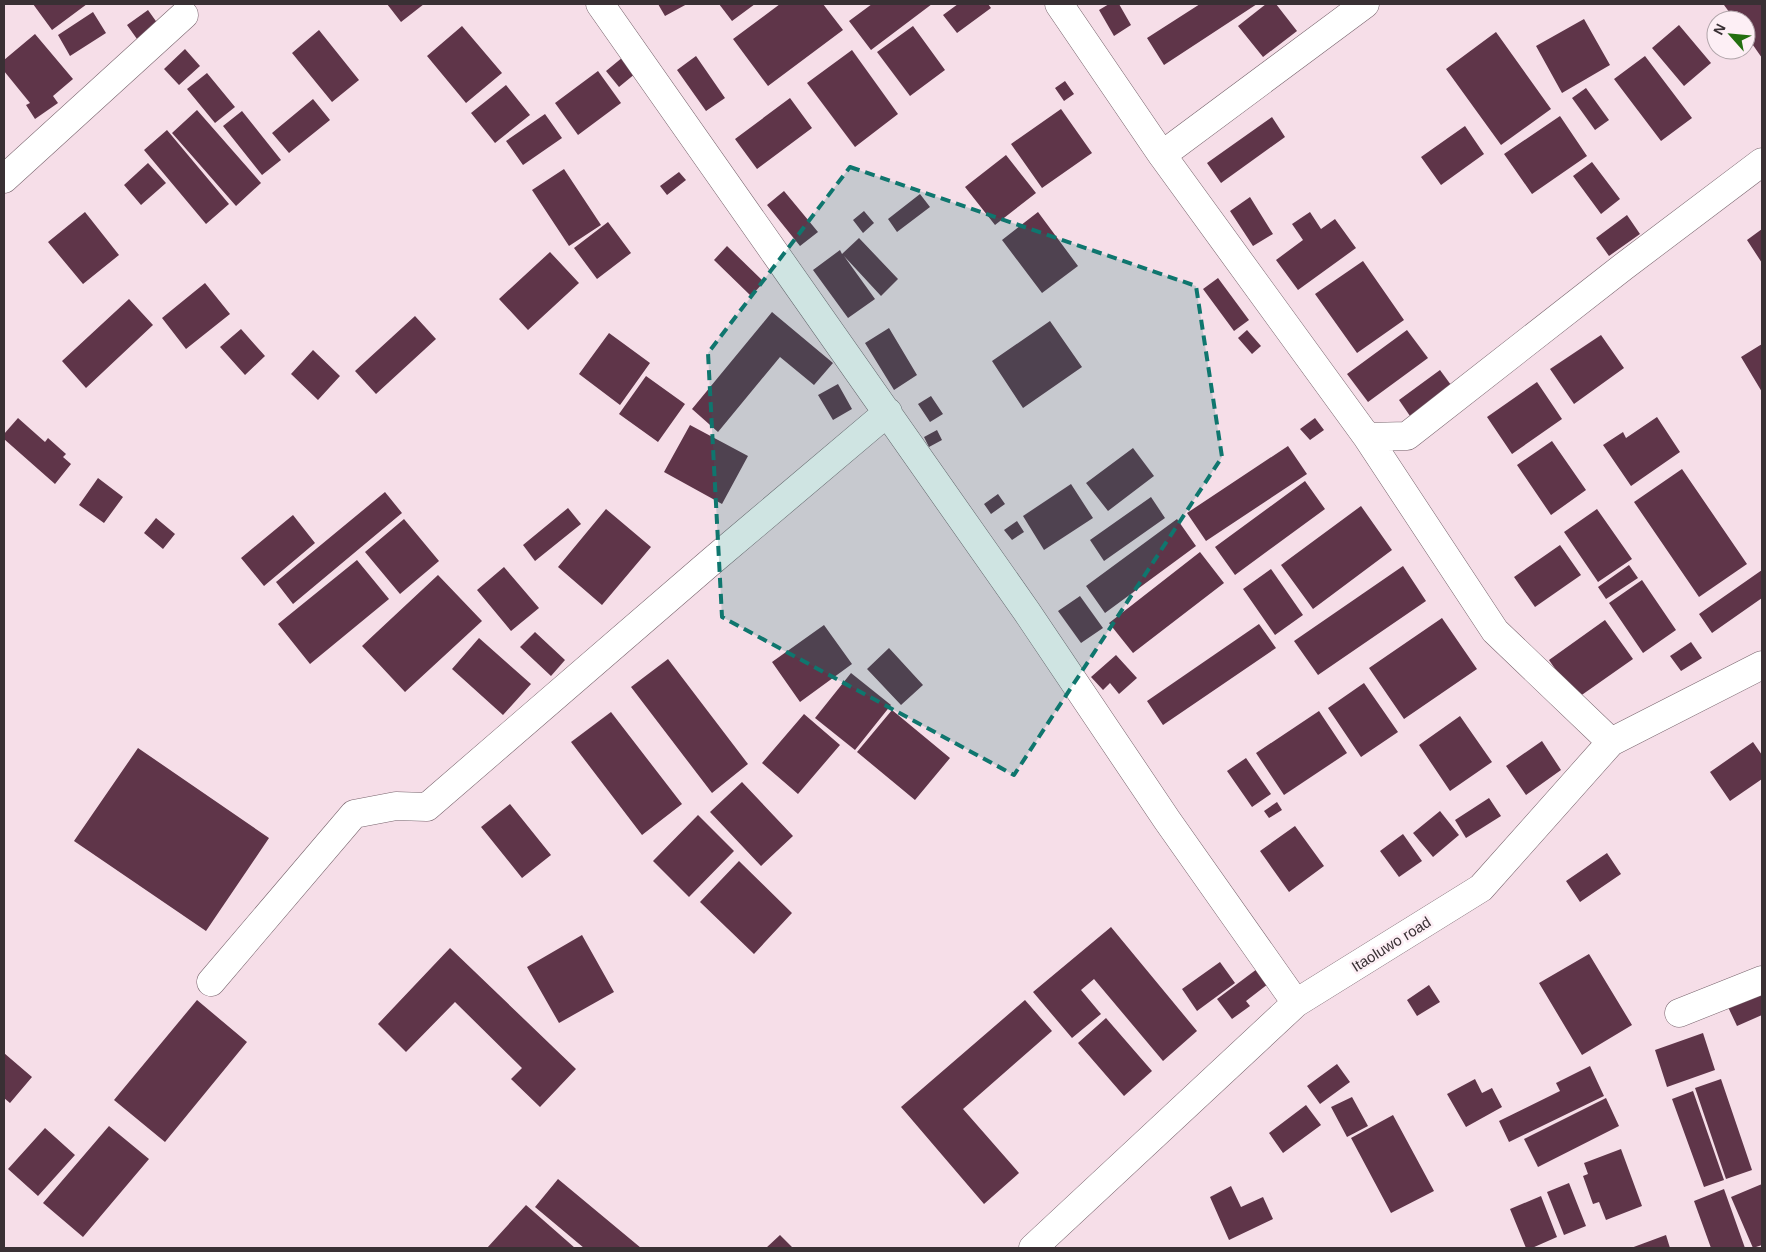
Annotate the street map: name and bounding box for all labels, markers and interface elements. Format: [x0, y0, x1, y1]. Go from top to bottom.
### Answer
north arrow [1706, 10, 1756, 60]
text: N [1710, 21, 1729, 37]
street label: Itaoluwo road [1348, 913, 1434, 975]

